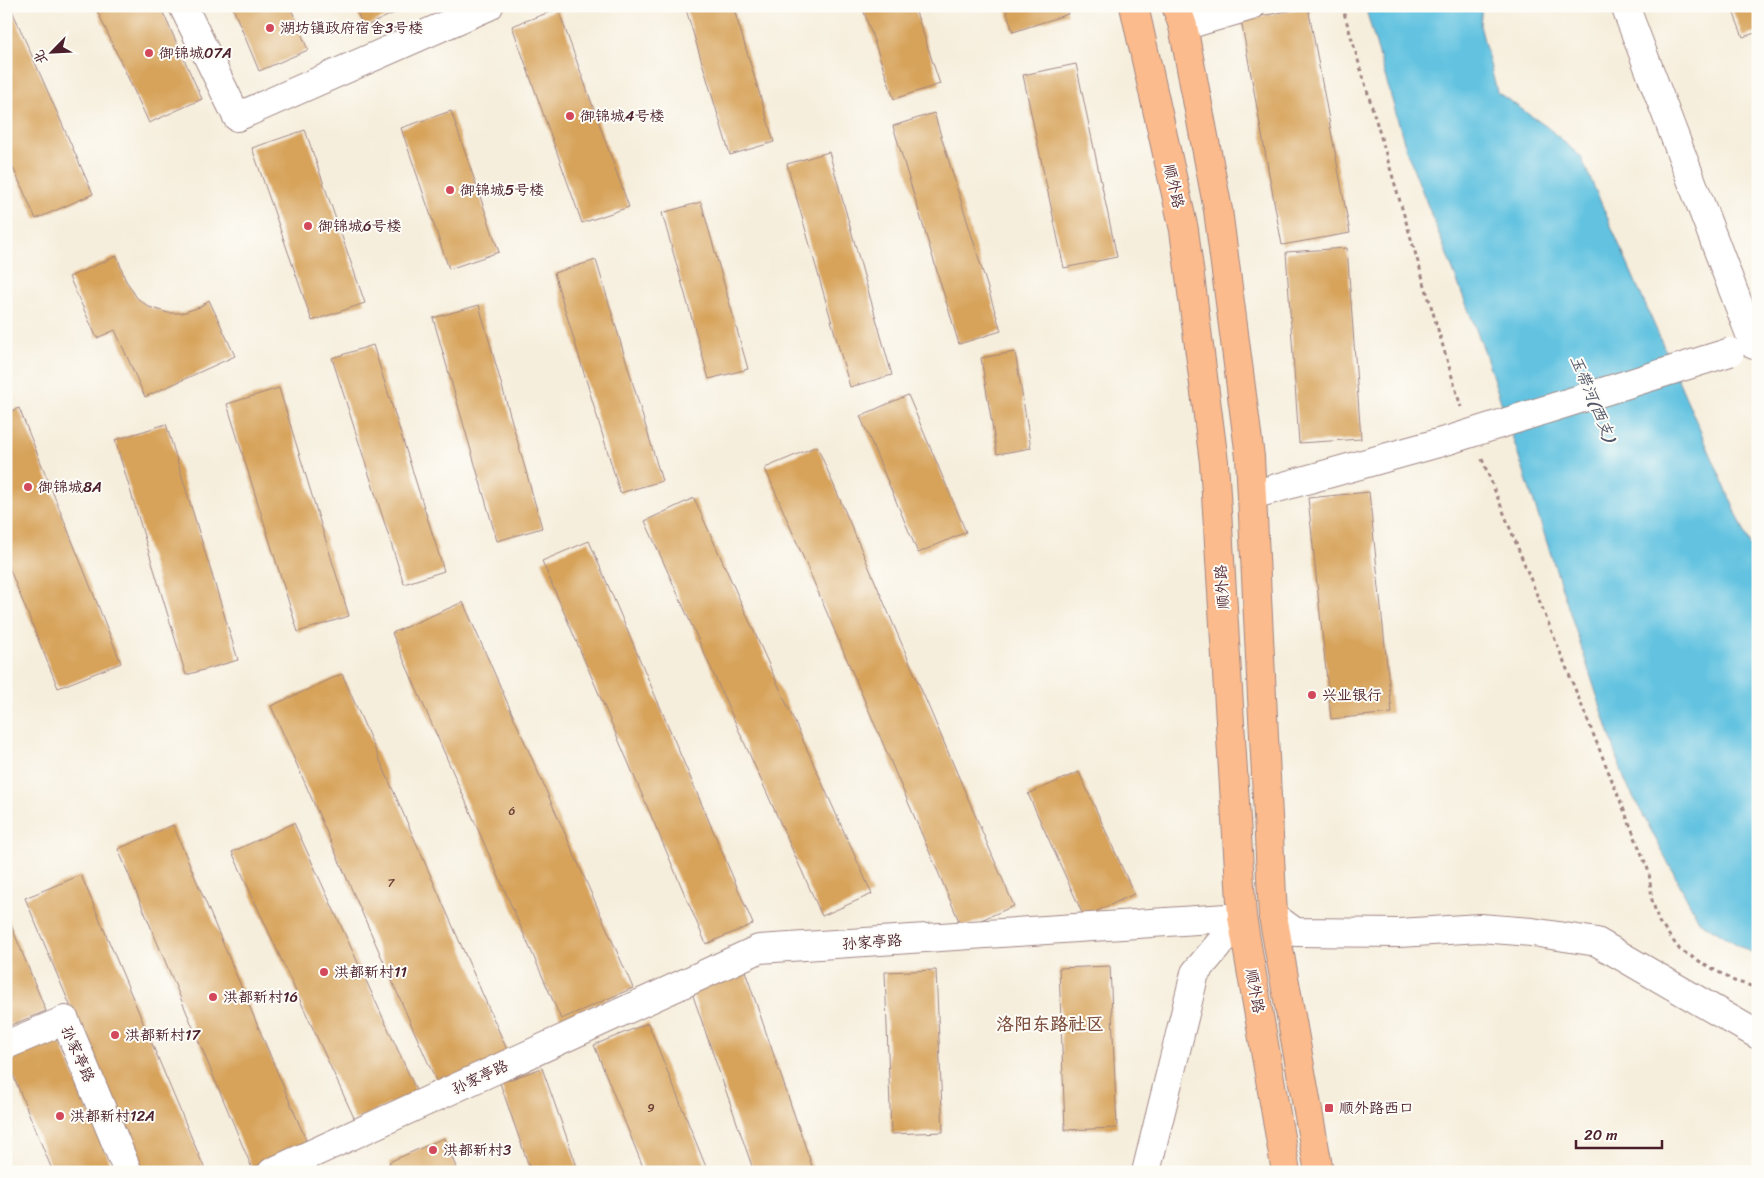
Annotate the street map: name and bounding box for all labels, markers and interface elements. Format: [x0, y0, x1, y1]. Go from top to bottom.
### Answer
place label: 湖坊镇政府宿舍3号楼 [280, 15, 423, 41]
marker: 湖坊镇政府宿舍3号楼 [264, 22, 276, 34]
north arrow [28, 28, 78, 78]
place label: 御锦城07A [159, 40, 232, 66]
text: 北 [26, 46, 55, 69]
marker: 御锦城07A [143, 47, 155, 59]
place label: 御锦城4号楼 [580, 103, 664, 129]
marker: 御锦城4号楼 [564, 110, 576, 122]
street label: 顺外路 [1156, 161, 1192, 211]
place label: 御锦城5号楼 [460, 177, 544, 203]
marker: 御锦城5号楼 [444, 184, 456, 196]
place label: 御锦城6号楼 [318, 213, 402, 239]
marker: 御锦城6号楼 [302, 220, 314, 232]
water label: 玉带河(西支) [1562, 350, 1625, 449]
place label: 御锦城8A [38, 474, 102, 500]
marker: 御锦城8A [22, 481, 34, 493]
street label: 顺外路 [1207, 564, 1237, 610]
place label: 兴业银行 [1322, 682, 1382, 708]
marker: 兴业银行 [1306, 689, 1318, 701]
house number: 6 [509, 800, 516, 822]
house number: 7 [388, 872, 396, 894]
street label: 孙家亭路 [841, 927, 903, 957]
place label: 洪都新村11 [334, 959, 407, 985]
marker: 洪都新村11 [318, 966, 330, 978]
street label: 顺外路 [1238, 967, 1272, 1015]
place label: 洪都新村16 [223, 984, 298, 1010]
marker: 洪都新村16 [207, 991, 219, 1003]
district label: 洛阳东路社区 [996, 1008, 1104, 1040]
street label: 孙家亭路 [54, 1021, 102, 1087]
place label: 洪都新村17 [125, 1022, 201, 1048]
marker: 洪都新村17 [109, 1029, 121, 1041]
street label: 孙家亭路 [447, 1053, 513, 1101]
place label: 顺外路西口 [1339, 1095, 1414, 1121]
house number: 9 [647, 1097, 655, 1119]
marker: 顺外路西口 [1323, 1102, 1335, 1114]
place label: 洪都新村12A [70, 1103, 155, 1129]
marker: 洪都新村12A [54, 1110, 66, 1122]
scale bar [1576, 1118, 1663, 1150]
text: 20 m [1584, 1122, 1618, 1148]
place label: 洪都新村3 [443, 1137, 511, 1163]
marker: 洪都新村3 [427, 1144, 439, 1156]

